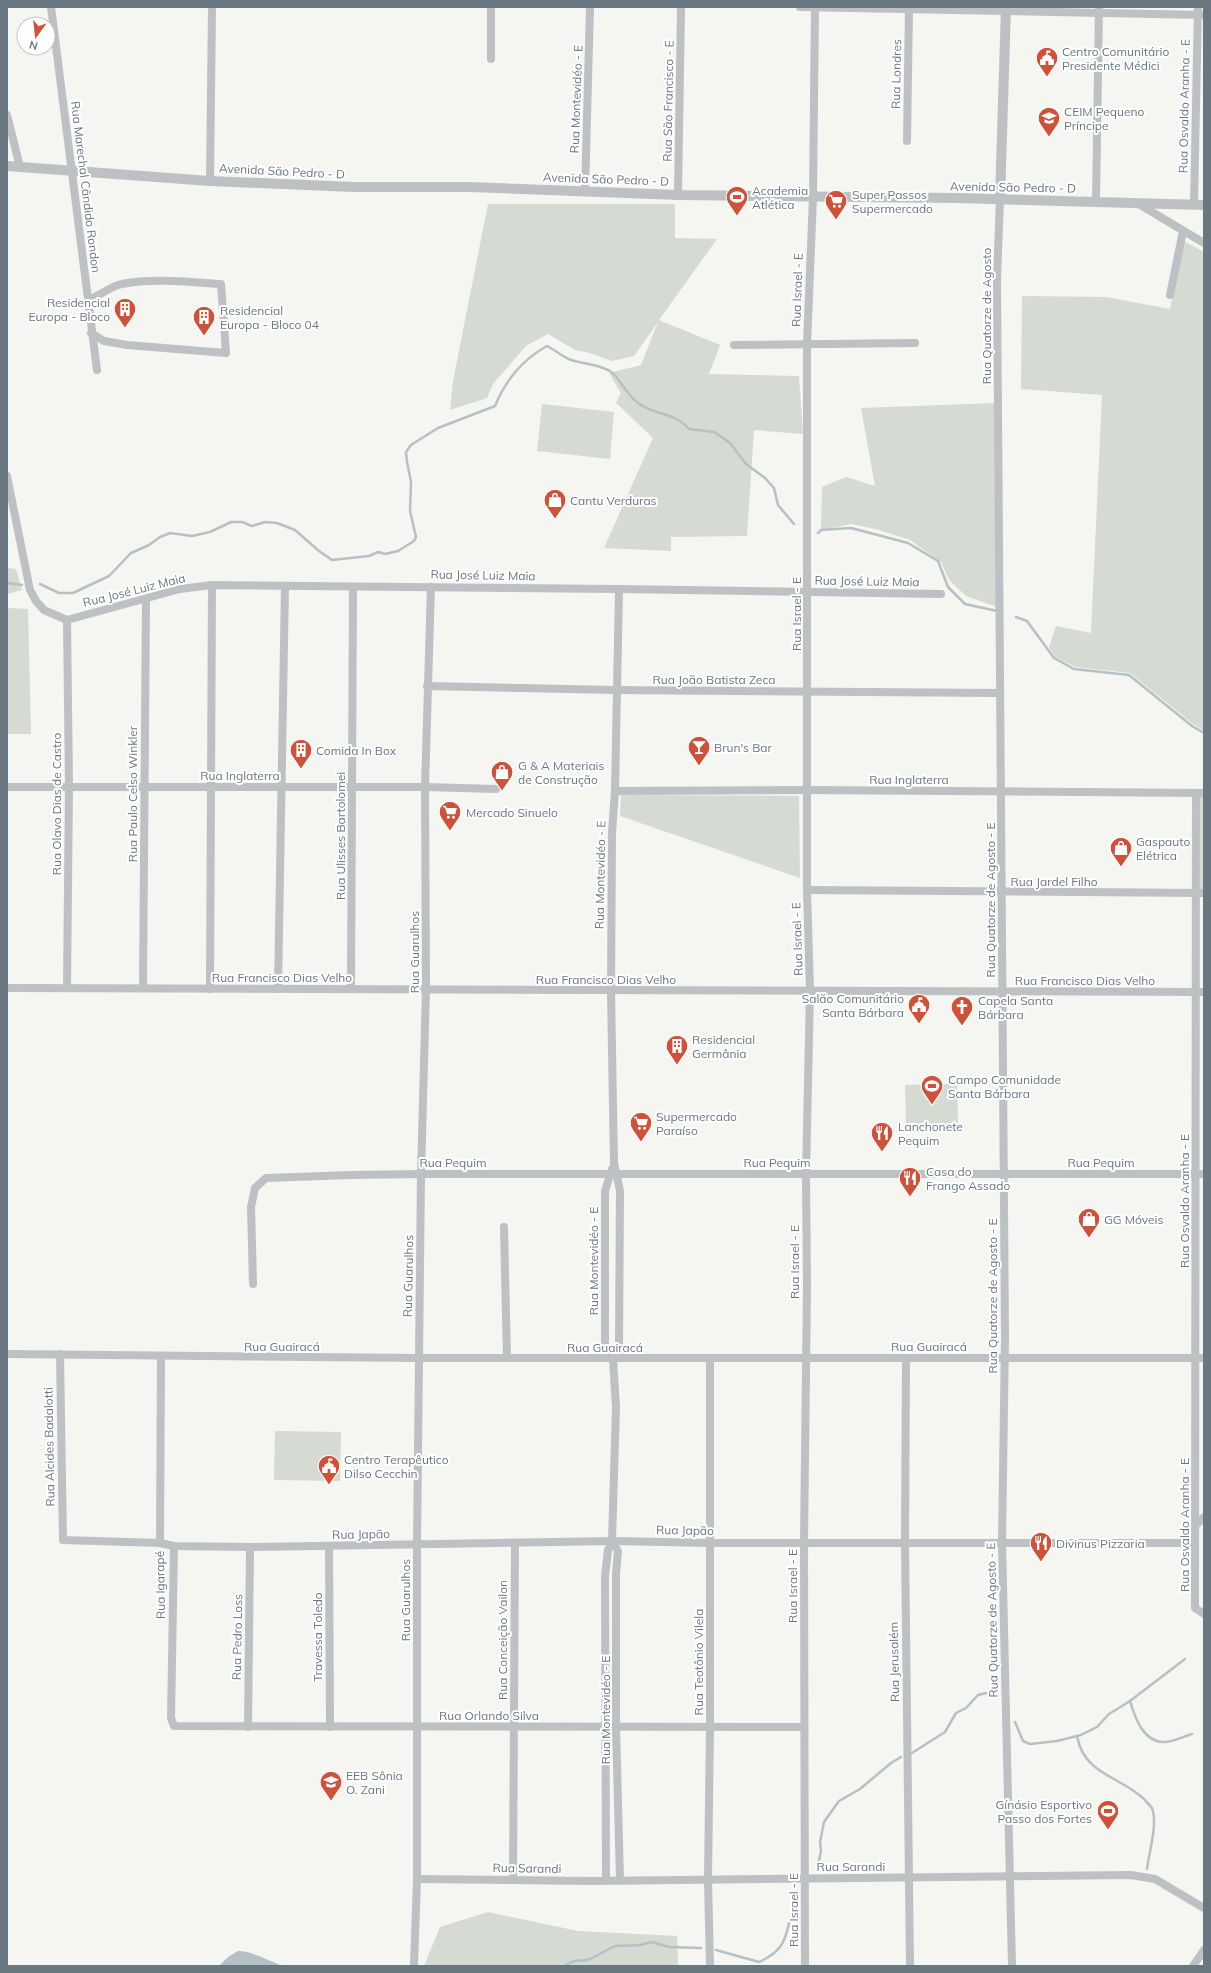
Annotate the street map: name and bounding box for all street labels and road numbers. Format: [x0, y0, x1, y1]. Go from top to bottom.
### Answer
street label: Rua Londres [888, 39, 904, 109]
street label: Rua Osvaldo Aranha - E [1175, 39, 1193, 173]
street label: Rua São Francisco - E [659, 40, 677, 162]
street label: Rua Montevidéo - E [567, 44, 585, 154]
street label: Rua Marechal Cândido Rondon [68, 100, 104, 274]
street label: Avenida São Pedro - D [219, 160, 345, 182]
street label: Avenida São Pedro - D [543, 169, 669, 189]
street label: Avenida São Pedro - D [950, 178, 1076, 196]
street label: Rua Quatorze de Agosto [979, 248, 994, 384]
street label: Rua Israel - E [788, 253, 806, 327]
street label: Rua José Luiz Maia [430, 567, 536, 583]
street label: Rua José Luiz Maia [81, 570, 187, 610]
street label: Rua José Luiz Maia [814, 573, 920, 589]
street label: Rua Israel - E [789, 577, 804, 651]
street label: Rua João Batista Zeca [653, 672, 775, 687]
street label: Rua Paulo Celso Winkler [125, 725, 140, 862]
street label: Rua Olavo Dias de Castro [49, 733, 64, 875]
street label: Rua Inglaterra [200, 768, 280, 783]
street label: Rua Ulisses Bartolomei [333, 772, 348, 900]
street label: Rua Inglaterra [869, 772, 949, 787]
street label: Rua Montevidéo - E [592, 821, 608, 929]
street label: Rua Quatorze de Agosto - E [983, 822, 998, 978]
street label: Rua Jardel Filho [1010, 874, 1098, 889]
street label: Rua Israel - E [788, 902, 806, 976]
street label: Rua Guarulhos [407, 911, 422, 993]
street label: Rua Francisco Dias Velho [212, 970, 352, 985]
street label: Rua Francisco Dias Velho [536, 972, 676, 987]
street label: Rua Francisco Dias Velho [1015, 973, 1155, 988]
street label: Rua Osvaldo Aranha - E [1177, 1134, 1192, 1268]
street label: Rua Pequim [419, 1155, 487, 1170]
street label: Rua Pequim [743, 1155, 811, 1170]
street label: Rua Pequim [1067, 1155, 1135, 1170]
street label: Rua Montevidéo - E [586, 1207, 601, 1315]
street label: Rua Quatorze de Agosto - E [985, 1218, 1000, 1374]
street label: Rua Israel - E [787, 1225, 802, 1299]
street label: Rua Guarulhos [400, 1235, 416, 1317]
street label: Rua Guairacá [244, 1339, 320, 1354]
street label: Rua Guairacá [891, 1339, 967, 1354]
street label: Rua Guairacá [567, 1340, 643, 1355]
street label: Rua Alcides Badalotti [40, 1387, 58, 1507]
street label: Rua Osvaldo Aranha - E [1177, 1458, 1192, 1592]
street label: Rua Japão [656, 1522, 714, 1538]
street label: Rua Japão [332, 1526, 390, 1542]
street label: Rua Quatorze de Agosto - E [983, 1542, 1001, 1698]
street label: Rua Israel - E [785, 1549, 800, 1623]
street label: Rua Igarapé [152, 1551, 168, 1619]
street label: Rua Guarulhos [398, 1559, 413, 1641]
street label: Rua Conceição Vailon [495, 1580, 510, 1700]
street label: Travessa Toledo [310, 1592, 325, 1682]
street label: Rua Pedro Loss [229, 1594, 245, 1680]
street label: Rua Teotônio Vilela [691, 1609, 706, 1715]
street label: Rua Jerusalém [886, 1622, 902, 1702]
street label: Rua Montevidéo - E [598, 1656, 613, 1764]
street label: Rua Orlando Silva [439, 1708, 539, 1723]
street label: Rua Sarandi [817, 1859, 886, 1874]
street label: Rua Sarandi [492, 1860, 562, 1876]
street label: Rua Israel - E [786, 1873, 801, 1947]

